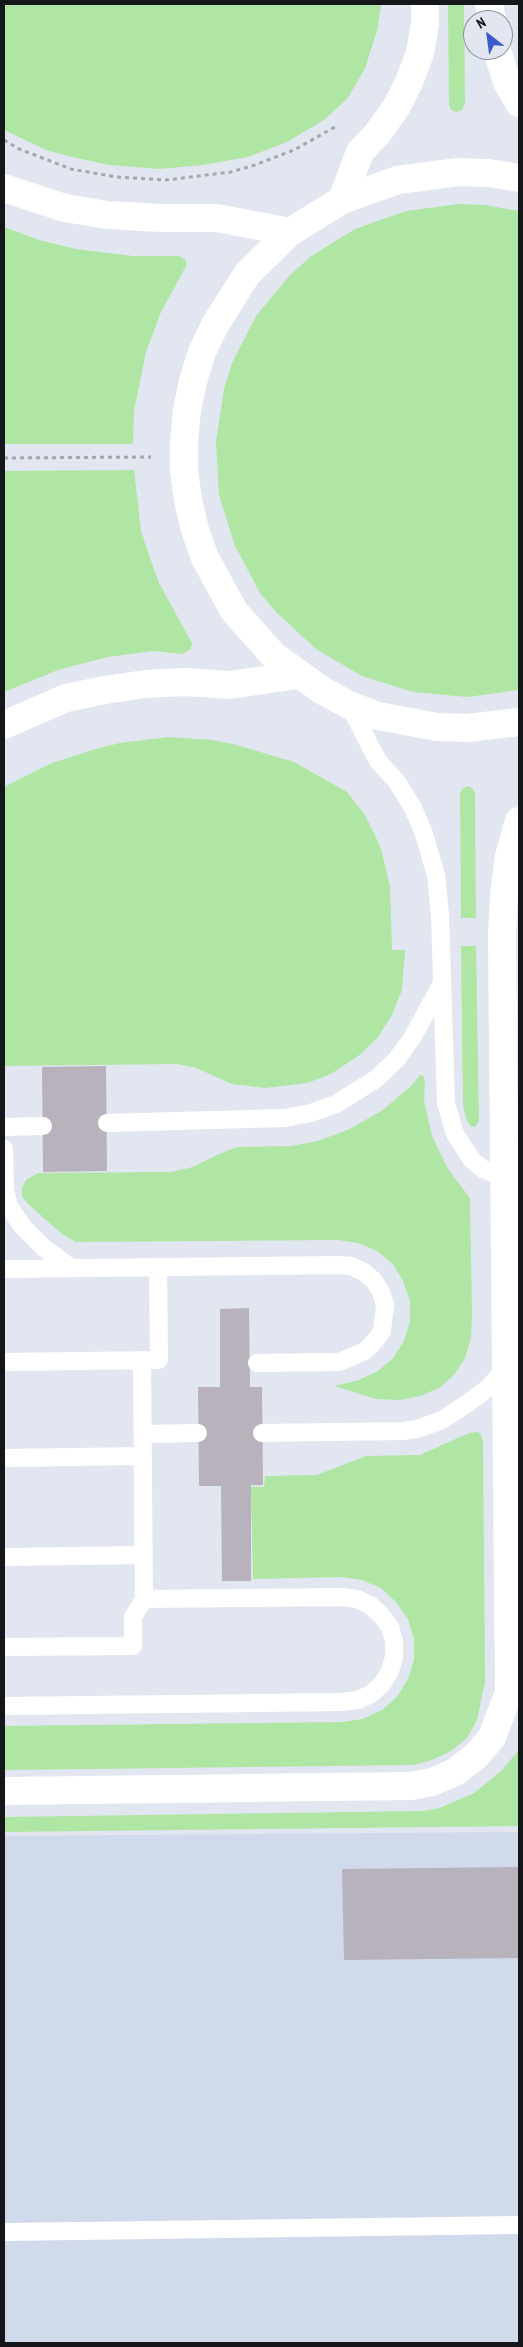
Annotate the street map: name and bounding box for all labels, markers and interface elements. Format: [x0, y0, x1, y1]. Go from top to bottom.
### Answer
north arrow [463, 10, 513, 60]
text: N [473, 13, 489, 33]

